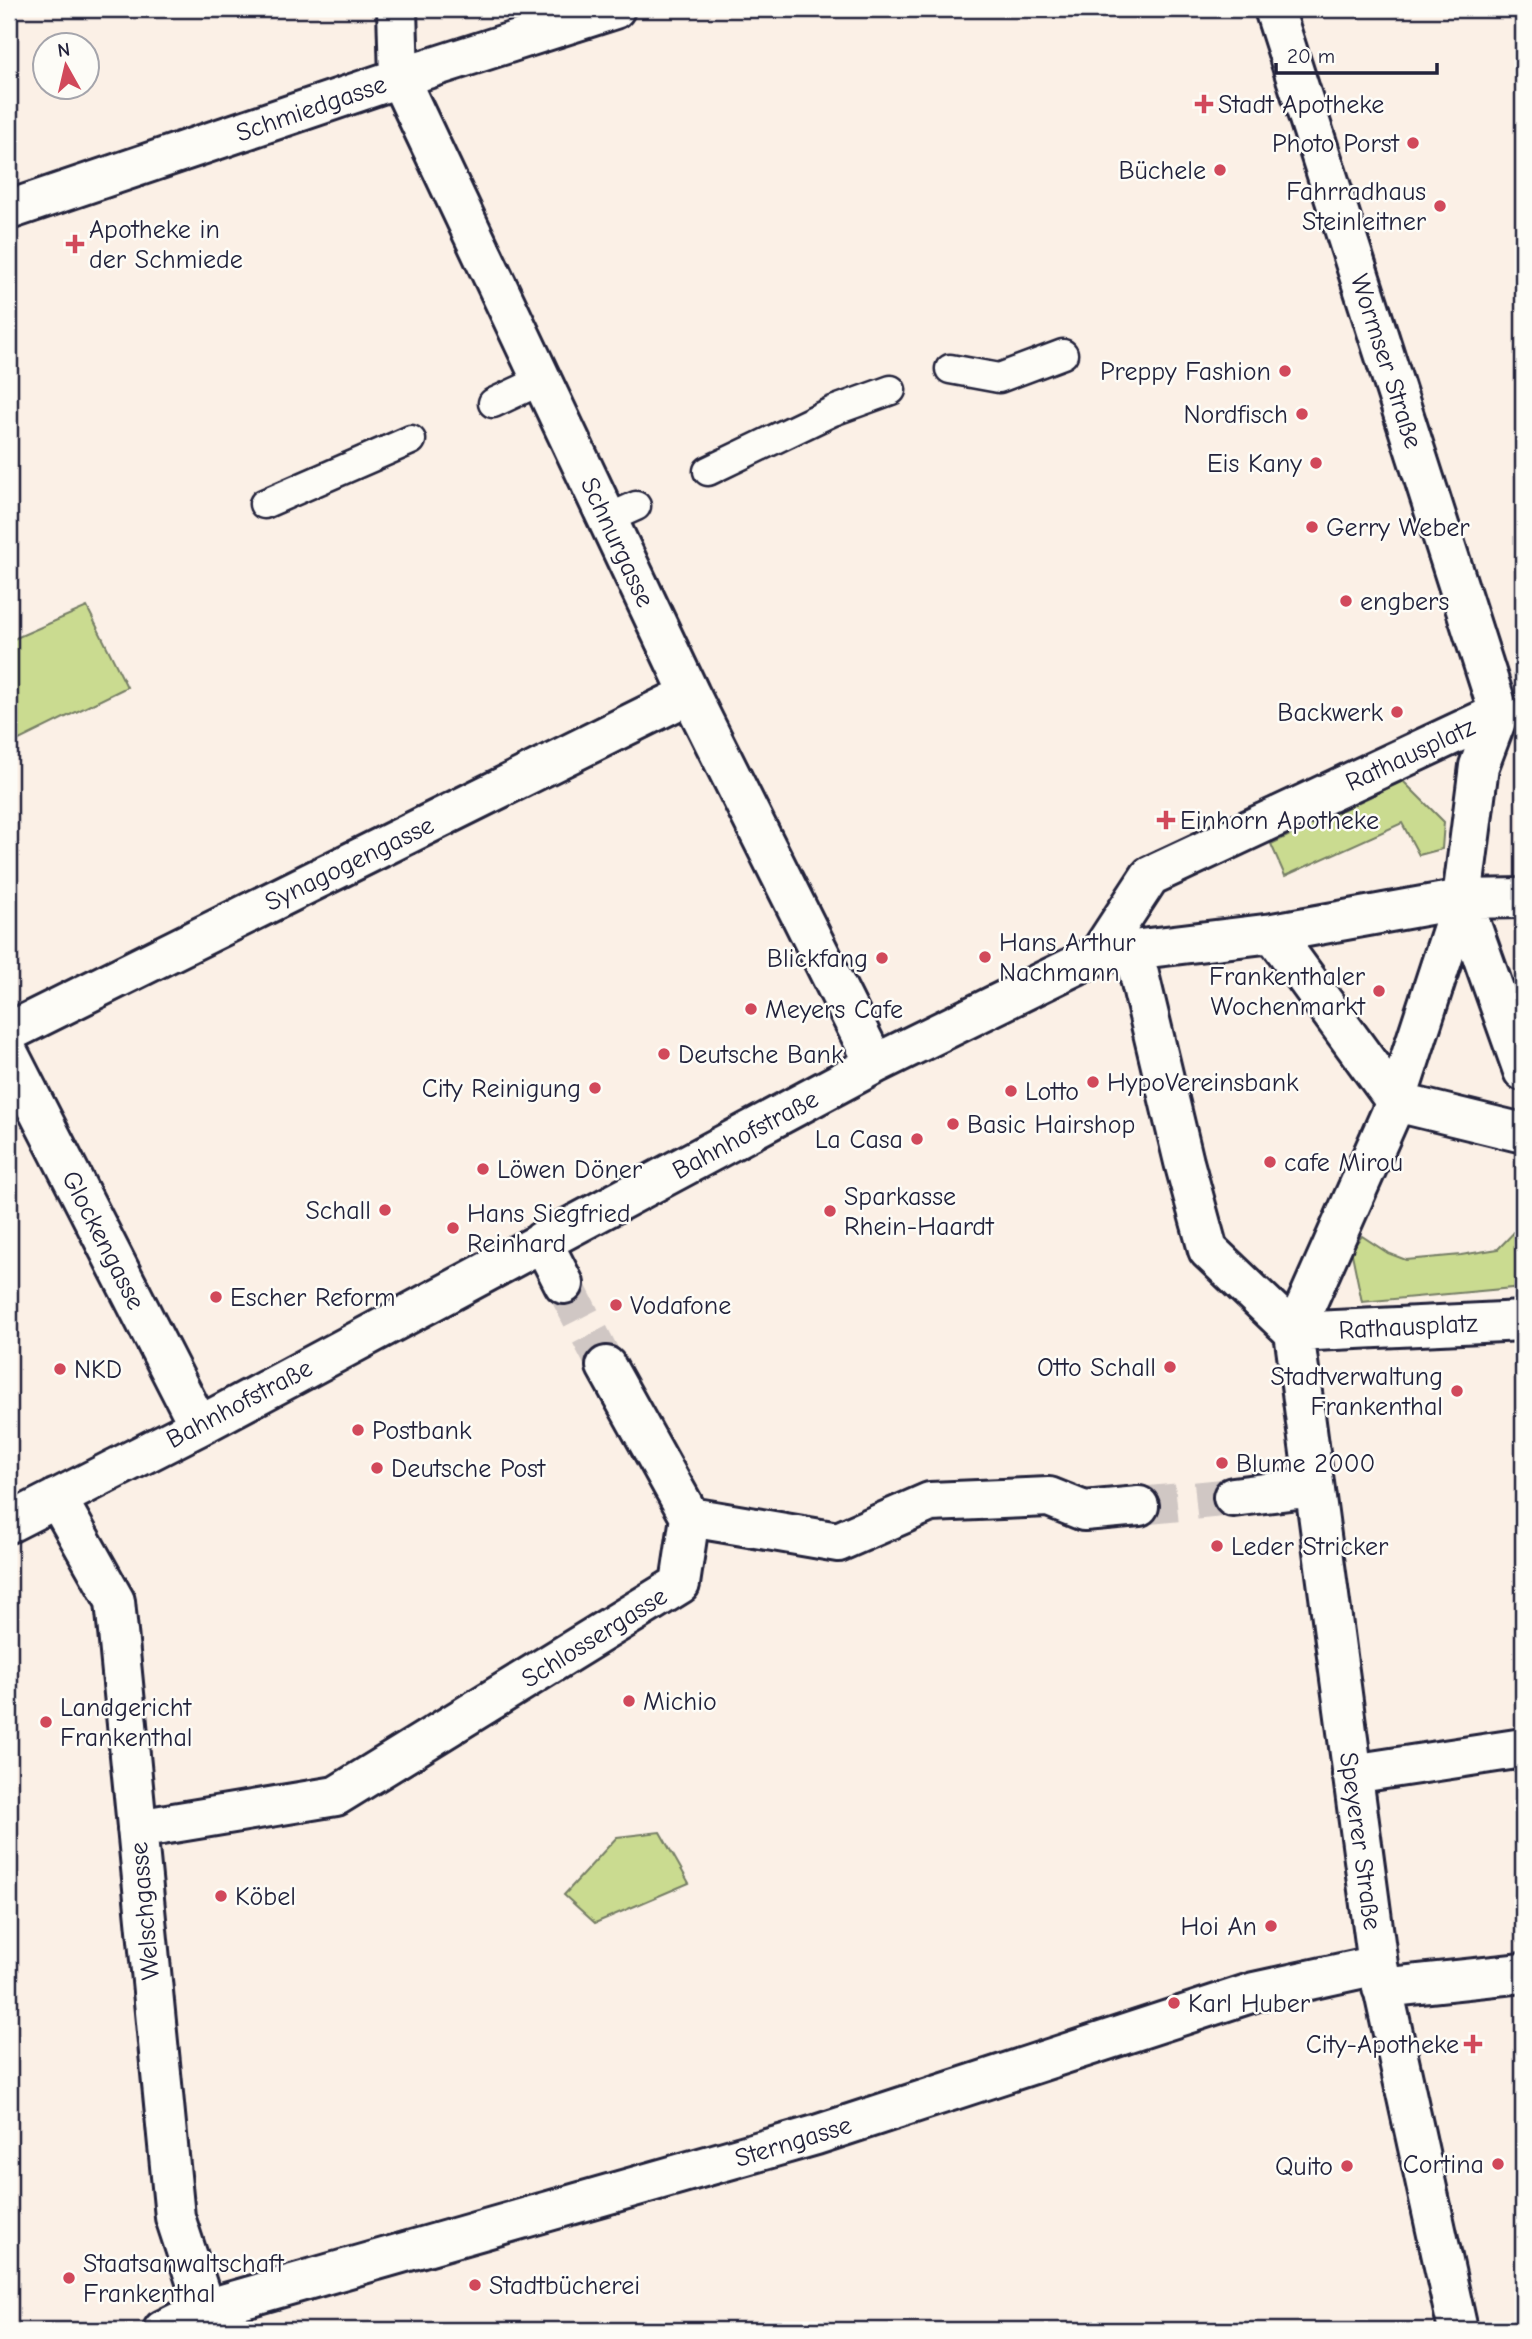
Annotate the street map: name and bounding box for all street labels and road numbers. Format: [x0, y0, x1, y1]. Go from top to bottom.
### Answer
street label: Schmiedgasse [232, 69, 390, 149]
street label: Wormser Straße [1344, 270, 1428, 452]
street label: Schnurgasse [574, 473, 660, 612]
street label: Rathausplatz [1341, 712, 1480, 798]
street label: Synagogengasse [260, 810, 439, 918]
street label: Bahnhofstraße [667, 1084, 824, 1186]
street label: Glockengasse [55, 1166, 151, 1315]
street label: Rathausplatz [1338, 1308, 1478, 1346]
street label: Bahnhofstraße [161, 1353, 318, 1455]
street label: Schlossergasse [516, 1581, 673, 1695]
street label: Speyerer Straße [1333, 1750, 1387, 1932]
street label: Welschgasse [124, 1841, 166, 1981]
street label: Sterngasse [731, 2110, 855, 2174]

